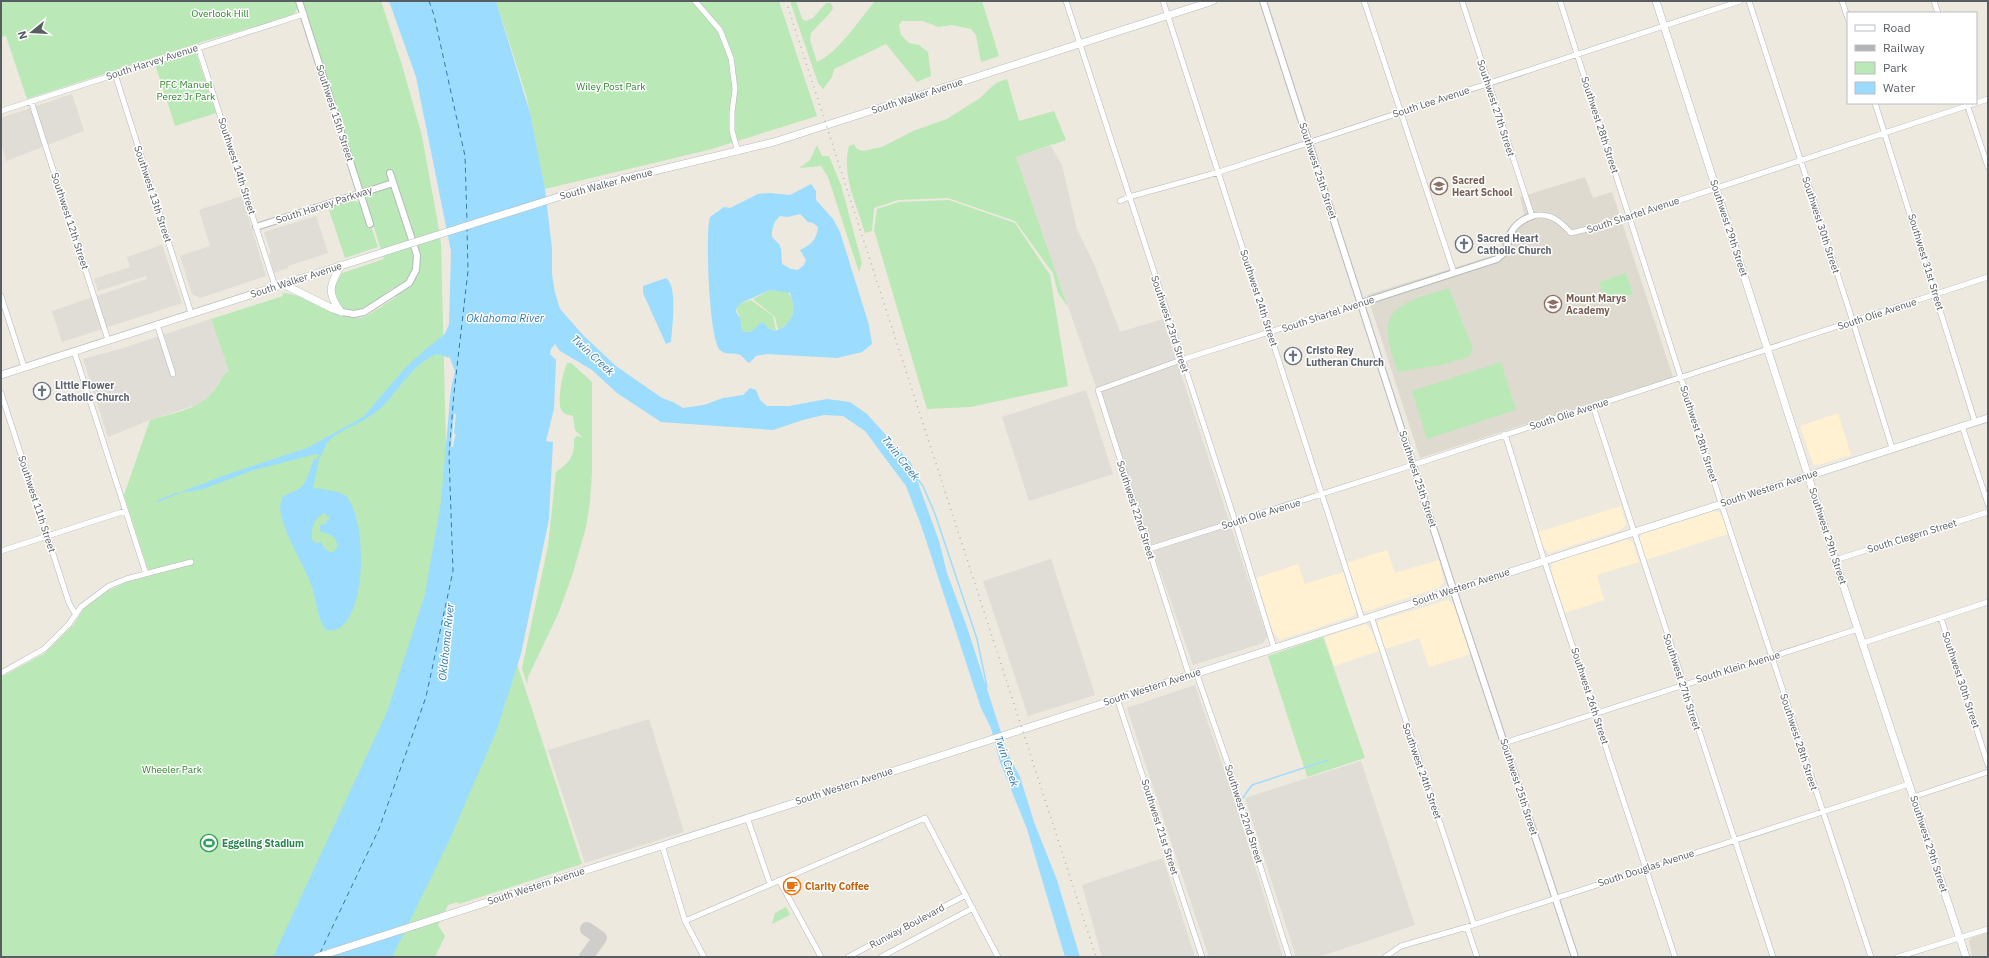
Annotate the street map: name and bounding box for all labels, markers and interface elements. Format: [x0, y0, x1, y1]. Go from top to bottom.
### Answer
park label: Overlook Hill [191, 7, 249, 20]
north arrow [12, 12, 52, 52]
legend [1847, 12, 1977, 104]
text: Road [1883, 20, 1911, 35]
text: N [15, 29, 30, 41]
text: Railway [1883, 40, 1925, 55]
street label: South Harvey Avenue [104, 41, 200, 83]
street label: Southwest 27th Street [1474, 58, 1518, 159]
text: Park [1883, 60, 1908, 75]
street label: Southwest 15th Street [313, 63, 357, 164]
street label: South Walker Avenue [870, 75, 965, 117]
street label: Southwest 28th Street [1578, 75, 1622, 176]
park label: PFC Manuel Perez Jr Park [157, 78, 216, 103]
park label: Wiley Post Park [576, 80, 646, 93]
text: Water [1883, 80, 1916, 95]
street label: South Lee Avenue [1391, 83, 1472, 121]
street label: Southwest 14th Street [215, 116, 259, 217]
street label: Southwest 25th Street [1296, 121, 1340, 222]
street label: Southwest 13th Street [131, 144, 175, 245]
street label: South Walker Avenue [558, 165, 654, 203]
street label: Southwest 12th Street [48, 171, 92, 272]
place label: Sacred Heart School [1452, 174, 1513, 199]
street label: Southwest 30th Street [1799, 175, 1843, 276]
school or university icon: Sacred Heart School [1429, 176, 1449, 196]
street label: Southwest 29th Street [1707, 178, 1751, 279]
street label: South Harvey Parkway [274, 183, 374, 227]
street label: South Shartel Avenue [1585, 194, 1681, 236]
street label: Southwest 31st Street [1905, 212, 1947, 312]
place label: Sacred Heart Catholic Church [1477, 232, 1552, 257]
church icon: Sacred Heart Catholic Church [1454, 234, 1474, 254]
street label: Southwest 24th Street [1237, 248, 1281, 349]
street label: South Walker Avenue [249, 259, 344, 301]
street label: Southwest 23rd Street [1148, 274, 1192, 375]
place label: Mount Marys Academy [1566, 292, 1626, 317]
street label: South Shartel Avenue [1280, 293, 1376, 335]
school or university icon: Mount Marys Academy [1543, 294, 1563, 314]
street label: South Olie Avenue [1836, 295, 1919, 333]
water label: Oklahoma River [466, 311, 545, 325]
water label: Twin Creek [569, 332, 617, 378]
place label: Cristo Rey Lutheran Church [1306, 344, 1384, 369]
church icon: Cristo Rey Lutheran Church [1283, 346, 1303, 366]
place label: Little Flower Catholic Church [55, 379, 130, 404]
church icon: Little Flower Catholic Church [32, 381, 52, 401]
street label: Southwest 28th Street [1677, 384, 1721, 485]
street label: South Olie Avenue [1528, 395, 1611, 433]
street label: Southwest 25th Street [1396, 429, 1440, 530]
water label: Twin Creek [879, 433, 923, 483]
street label: Southwest 11th Street [15, 454, 59, 555]
street label: Southwest 22nd Street [1114, 459, 1158, 562]
street label: South Western Avenue [1719, 466, 1820, 510]
street label: Southwest 29th Street [1806, 486, 1850, 587]
street label: South Olie Avenue [1220, 496, 1303, 532]
street label: South Clegern Street [1866, 516, 1959, 556]
street label: South Western Avenue [1411, 565, 1512, 609]
water label: Oklahoma River [435, 602, 457, 681]
street label: Southwest 30th Street [1939, 630, 1983, 731]
street label: Southwest 27th Street [1660, 632, 1704, 733]
street label: Southwest 26th Street [1568, 646, 1612, 747]
street label: South Klein Avenue [1694, 648, 1782, 686]
street label: South Western Avenue [1102, 665, 1203, 709]
street label: Southwest 28th Street [1777, 692, 1821, 793]
street label: Southwest 24th Street [1399, 721, 1445, 821]
water label: Twin Creek [992, 734, 1022, 789]
street label: Southwest 25th Street [1497, 737, 1541, 838]
park label: Wheeler Park [142, 763, 203, 776]
street label: Southwest 22nd Street [1222, 763, 1266, 866]
street label: South Western Avenue [794, 764, 895, 808]
street label: Southwest 21st Street [1138, 777, 1182, 877]
street label: Southwest 29th Street [1907, 794, 1951, 895]
sports icon: Eggeling Stadium [199, 833, 219, 853]
place label: Eggeling Stadium [222, 837, 304, 850]
street label: South Douglas Avenue [1596, 846, 1696, 890]
street label: South Western Avenue [486, 864, 587, 908]
cafe icon: Clarity Coffee [782, 876, 802, 896]
place label: Clarity Coffee [805, 880, 870, 893]
street label: Runway Boulevard [867, 901, 947, 951]

